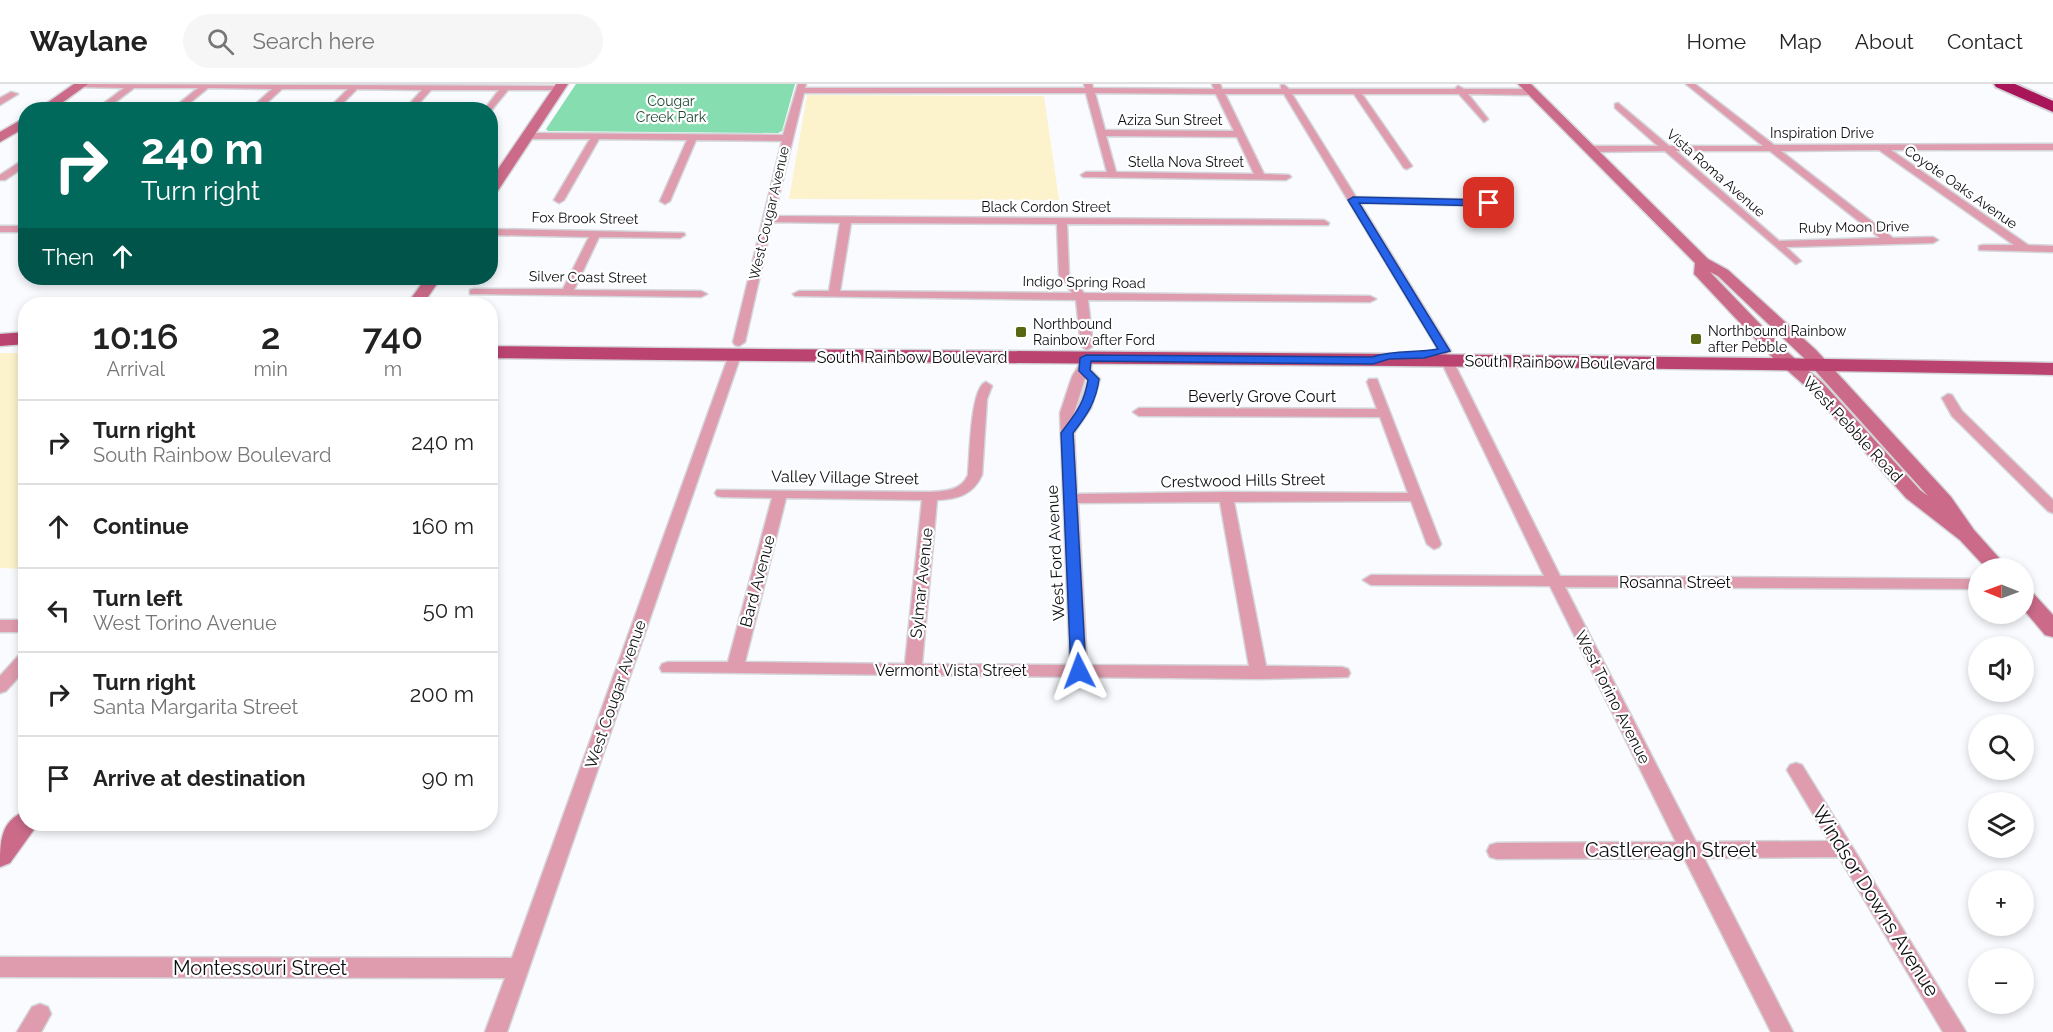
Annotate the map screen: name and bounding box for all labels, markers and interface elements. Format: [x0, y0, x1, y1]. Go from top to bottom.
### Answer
search box [183, 14, 603, 68]
text: Waylane [30, 25, 147, 58]
icon: search [204, 25, 237, 58]
text: Search here [252, 28, 375, 54]
text: Home [1687, 29, 1746, 54]
text: Map [1779, 29, 1822, 54]
text: About [1855, 29, 1914, 54]
text: Contact [1947, 29, 2023, 54]
park label: Cougar Creek Park [636, 93, 707, 125]
street label: Aziza Sun Street [1118, 112, 1223, 128]
text: 240 m [141, 125, 264, 174]
street label: Inspiration Drive [1770, 125, 1874, 141]
icon: right [42, 126, 120, 204]
street label: Vista Roma Avenue [1663, 126, 1769, 220]
street label: Coyote Oaks Avenue [1901, 142, 2021, 232]
street label: West Cougar Avenue [746, 145, 792, 281]
street label: Stella Nova Street [1128, 154, 1244, 170]
text: Turn right [141, 175, 260, 206]
pin [1463, 177, 1514, 228]
icon: arrive [1472, 186, 1505, 219]
street label: Black Cordon Street [981, 199, 1111, 215]
street label: Fox Brook Street [531, 209, 639, 227]
street label: Ruby Moon Drive [1799, 218, 1909, 236]
icon: ahead [106, 240, 139, 273]
text: Then [42, 244, 94, 270]
street label: Silver Coast Street [529, 268, 647, 286]
street label: Indigo Spring Road [1022, 273, 1146, 291]
text: 10:16 [93, 315, 179, 357]
text: 2 [261, 315, 281, 357]
text: 740 [363, 315, 423, 357]
place label: Northbound Rainbow after Ford [1033, 316, 1155, 348]
place label: Northbound Rainbow after Pebble [1708, 323, 1847, 355]
marker: Northbound Rainbow after Ford [1014, 325, 1028, 339]
marker: Northbound Rainbow after Pebble [1689, 332, 1703, 346]
street label: South Rainbow Boulevard [817, 348, 1007, 367]
street label: South Rainbow Boulevard [1464, 351, 1656, 374]
text: Arrival [106, 357, 165, 381]
text: min [253, 357, 288, 381]
text: m [384, 357, 402, 381]
street label: West Pebble Road [1799, 373, 1906, 486]
street label: Beverly Grove Court [1188, 387, 1337, 406]
text: Turn right [93, 417, 196, 443]
icon: right [42, 426, 75, 459]
text: 240 m [411, 429, 474, 455]
text: South Rainbow Boulevard [93, 443, 331, 467]
street label: Valley Village Street [771, 467, 920, 488]
street label: Crestwood Hills Street [1160, 470, 1326, 491]
street label: West Ford Avenue [1042, 485, 1069, 621]
icon: ahead [42, 510, 75, 543]
text: Continue [93, 513, 189, 539]
text: 160 m [412, 513, 474, 539]
street label: Sylmar Avenue [906, 527, 937, 639]
street label: Bard Avenue [736, 533, 779, 629]
north arrow [1968, 558, 2034, 624]
map controls [1968, 558, 2034, 1014]
street label: Rosanna Street [1619, 573, 1732, 592]
text: Turn left [93, 585, 183, 611]
icon: left [42, 594, 75, 627]
text: 50 m [423, 597, 474, 623]
text: West Torino Avenue [93, 611, 277, 635]
street label: West Cougar Avenue [581, 617, 650, 771]
street label: West Torino Avenue [1571, 627, 1654, 767]
button: sound [1968, 636, 2034, 702]
position arrow [1047, 639, 1111, 703]
street label: Vermont Vista Street [875, 661, 1028, 680]
text: Turn right [93, 669, 196, 695]
icon: right [42, 678, 75, 711]
text: 200 m [410, 681, 474, 707]
text: Santa Margarita Street [93, 695, 298, 719]
button: search [1968, 714, 2034, 780]
icon: arrive [42, 762, 75, 795]
text: Arrive at destination [93, 765, 306, 791]
text: 90 m [422, 765, 474, 791]
button: layers [1968, 792, 2034, 858]
street label: Windsor Downs Avenue [1807, 801, 1945, 1001]
street label: Castlereagh Street [1585, 838, 1757, 862]
button: + [1968, 870, 2034, 936]
button: − [1968, 948, 2034, 1014]
street label: Montessouri Street [173, 956, 347, 980]

